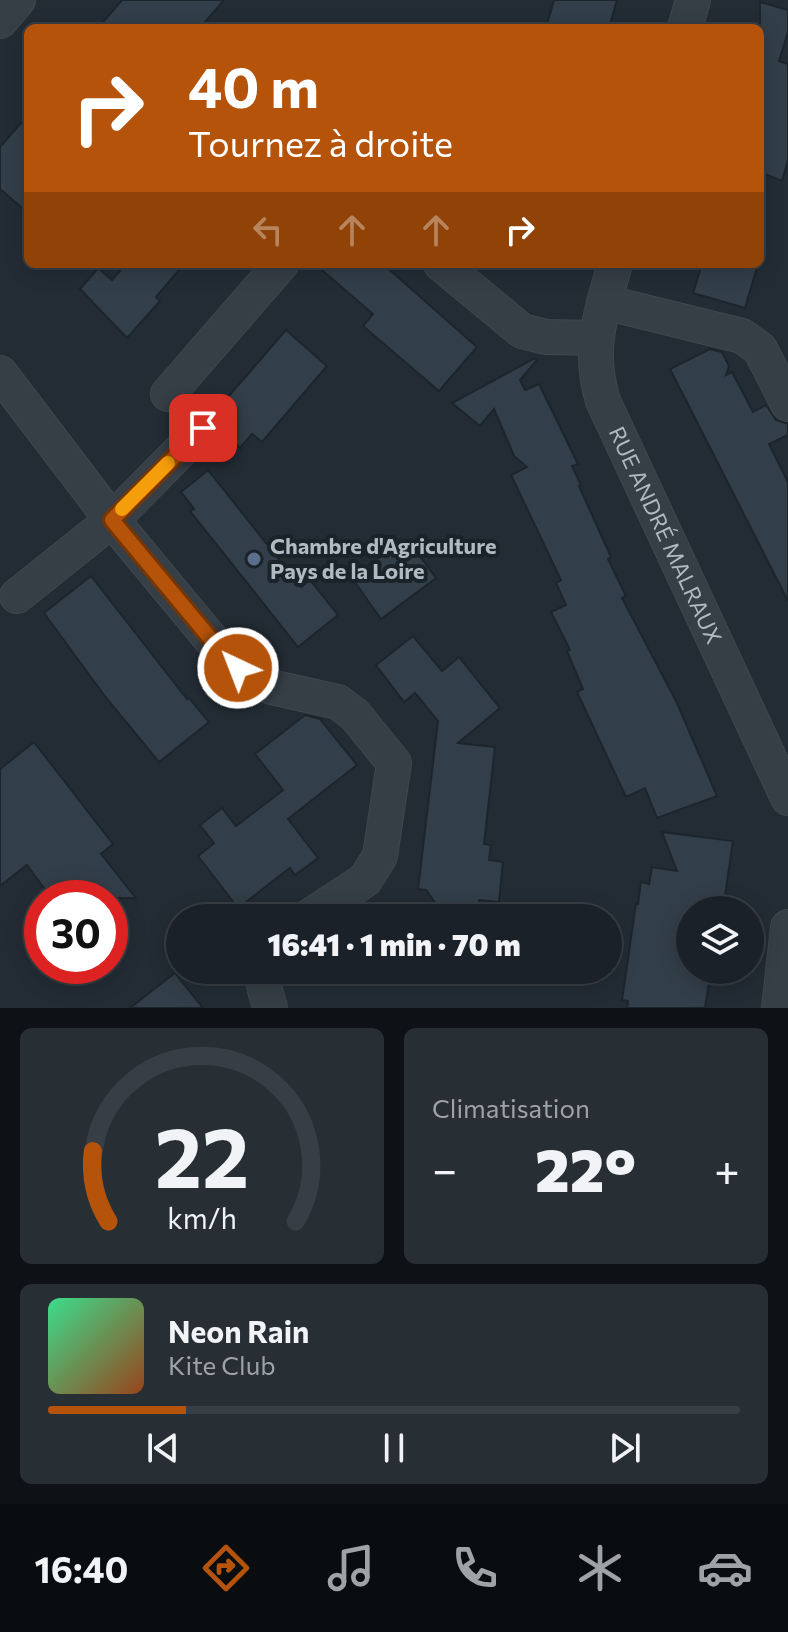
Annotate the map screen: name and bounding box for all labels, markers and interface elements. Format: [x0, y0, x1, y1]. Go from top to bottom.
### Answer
text: 40 m [188, 51, 319, 120]
icon: right [56, 56, 160, 160]
text: Tournez à droite [188, 120, 453, 164]
icon: left [246, 208, 290, 252]
icon: ahead [330, 208, 374, 252]
icon: ahead [414, 208, 458, 252]
icon: right [498, 208, 542, 252]
pin [169, 394, 237, 462]
icon: arrive [181, 406, 225, 450]
street label: RUE ANDRÉ MALRAUX [604, 422, 728, 648]
place label: Chambre d'Agriculture Pays de la Loire [270, 532, 497, 584]
marker: Chambre d'Agriculture Pays de la Loire [245, 550, 263, 568]
position arrow [196, 626, 280, 710]
speed limit sign: 30 [24, 880, 128, 984]
map controls [676, 896, 764, 984]
button: layers [676, 896, 764, 984]
text: 16:41 · 1 min · 70 m [267, 925, 521, 962]
text: Climatisation [432, 1092, 590, 1123]
text: 22 [155, 1103, 249, 1205]
text: 22° [535, 1131, 636, 1204]
text: − [432, 1141, 457, 1195]
text: + [714, 1141, 740, 1195]
text: km/h [167, 1200, 237, 1235]
text: Neon Rain [168, 1312, 309, 1349]
text: Kite Club [168, 1349, 276, 1380]
icon: previous [141, 1426, 185, 1470]
icon: pause [372, 1426, 416, 1470]
icon: next [603, 1426, 647, 1470]
icon: directions [198, 1540, 254, 1596]
icon: music [323, 1540, 379, 1596]
icon: phone [447, 1540, 503, 1596]
icon: climate [572, 1540, 628, 1596]
icon: car [697, 1540, 753, 1596]
text: 16:40 [34, 1546, 129, 1590]

